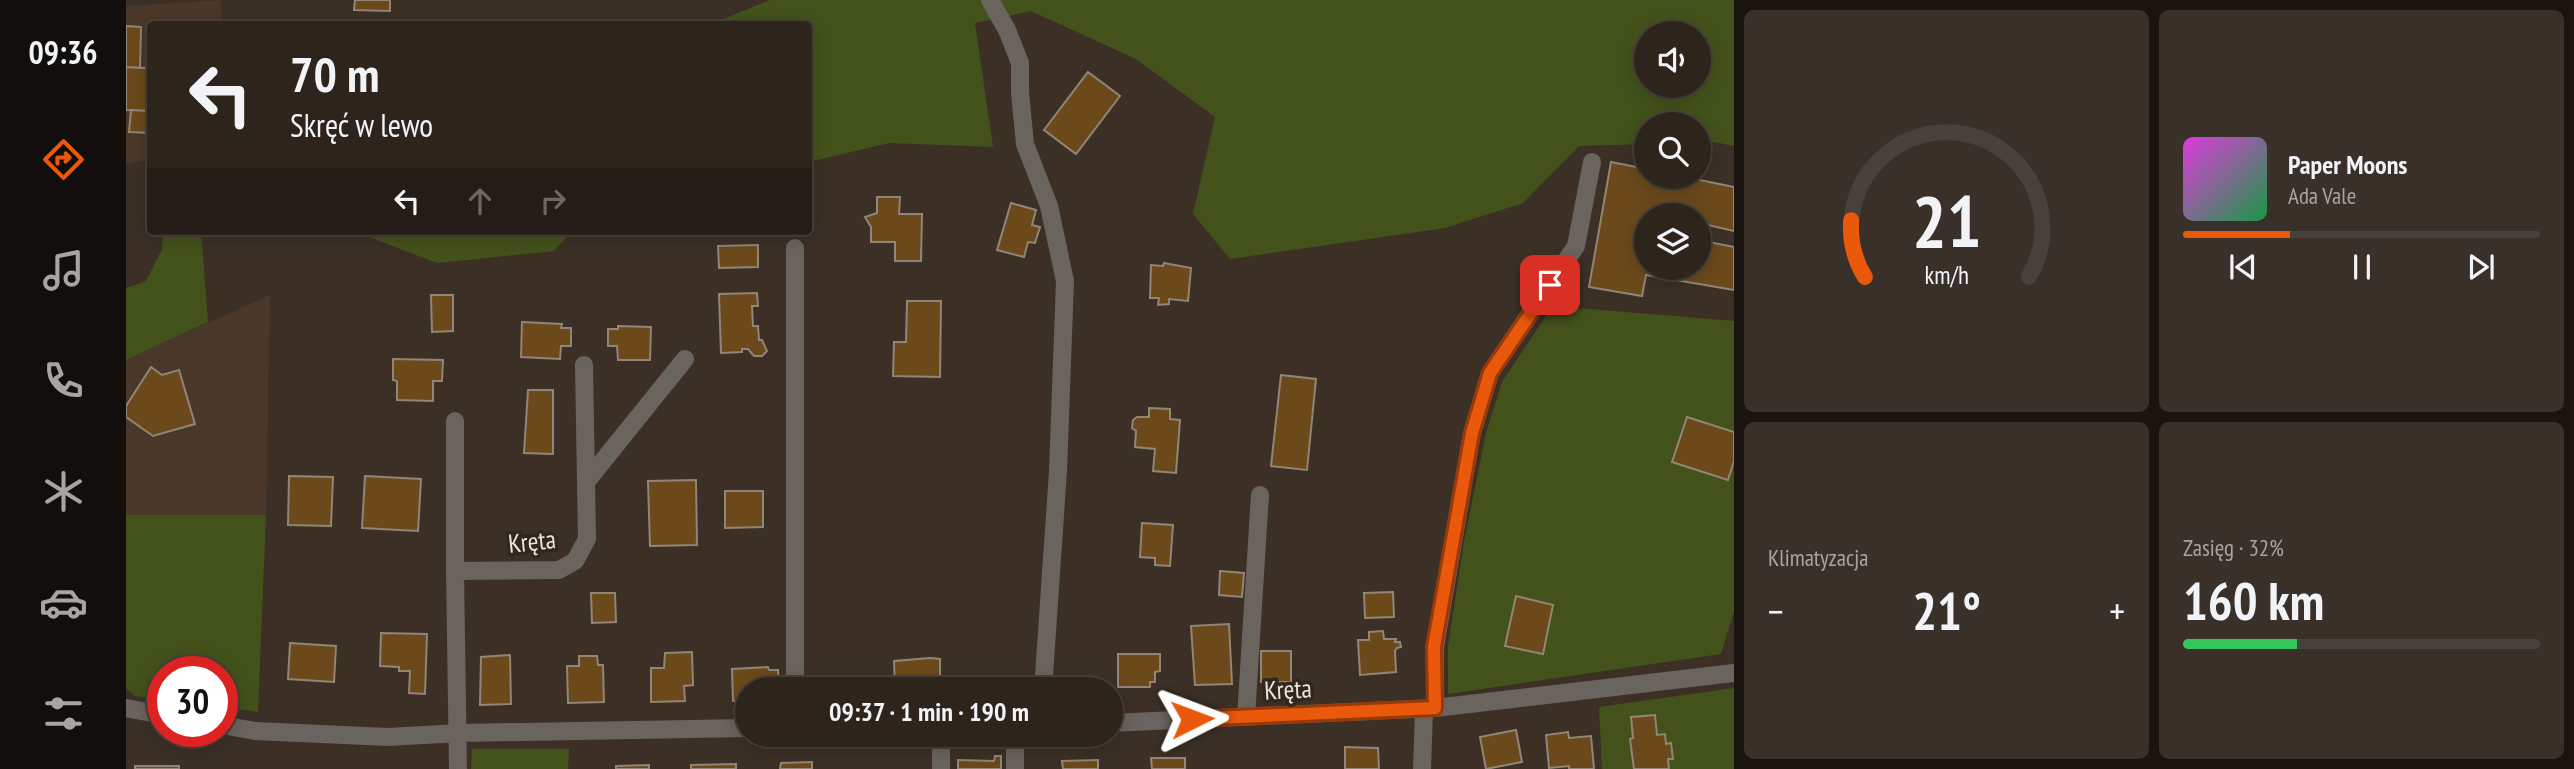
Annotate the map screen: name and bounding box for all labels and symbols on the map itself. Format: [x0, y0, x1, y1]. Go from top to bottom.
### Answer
pin [1520, 255, 1580, 315]
street label: Kręta [507, 522, 557, 560]
speed limit sign: 30 [147, 656, 238, 747]
street label: Kręta [1263, 671, 1313, 707]
position arrow [1155, 682, 1229, 756]

